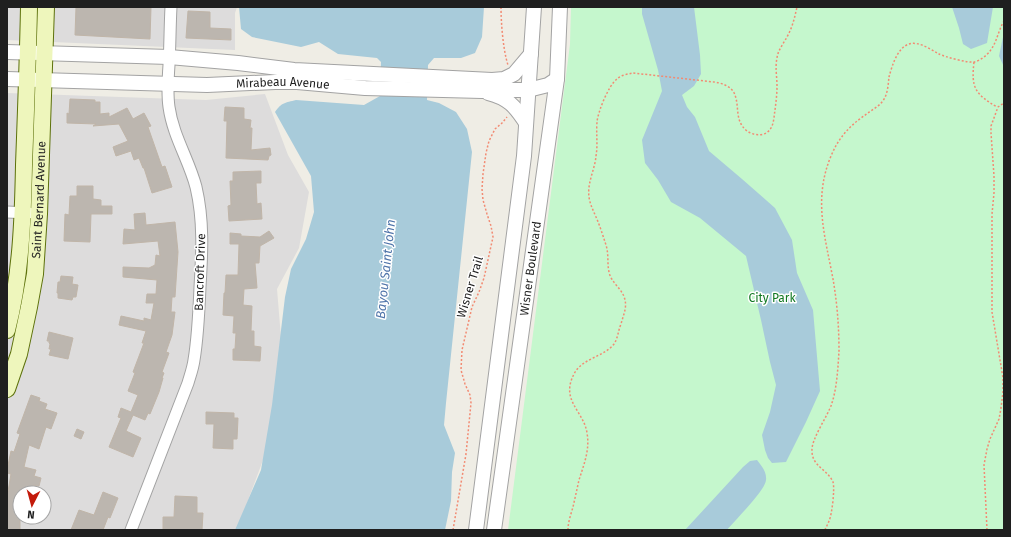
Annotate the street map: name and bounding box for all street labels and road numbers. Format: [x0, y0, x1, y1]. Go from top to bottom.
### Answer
street label: Mirabeau Avenue [236, 75, 330, 92]
street label: Saint Bernard Avenue [29, 141, 48, 259]
street label: Wisner Boulevard [517, 220, 544, 317]
street label: Bancroft Drive [192, 233, 208, 311]
street label: Wisner Trail [454, 254, 486, 320]

